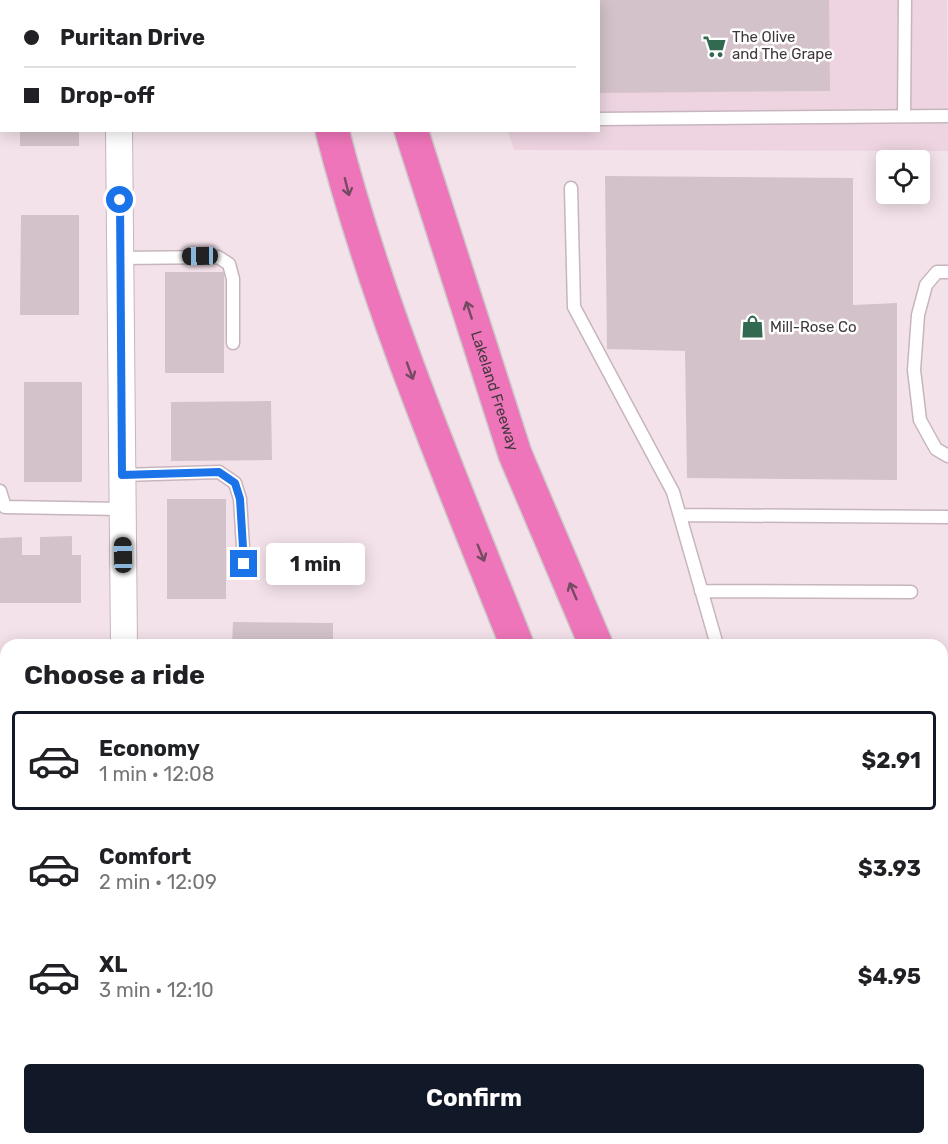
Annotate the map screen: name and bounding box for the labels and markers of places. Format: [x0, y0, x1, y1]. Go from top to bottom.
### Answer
place label: The Olive and The Grape [732, 28, 833, 63]
supermarket icon: The Olive and The Grape [701, 33, 727, 59]
shop icon: Mill-Rose Co [739, 314, 765, 340]
place label: Mill-Rose Co [770, 318, 857, 336]

